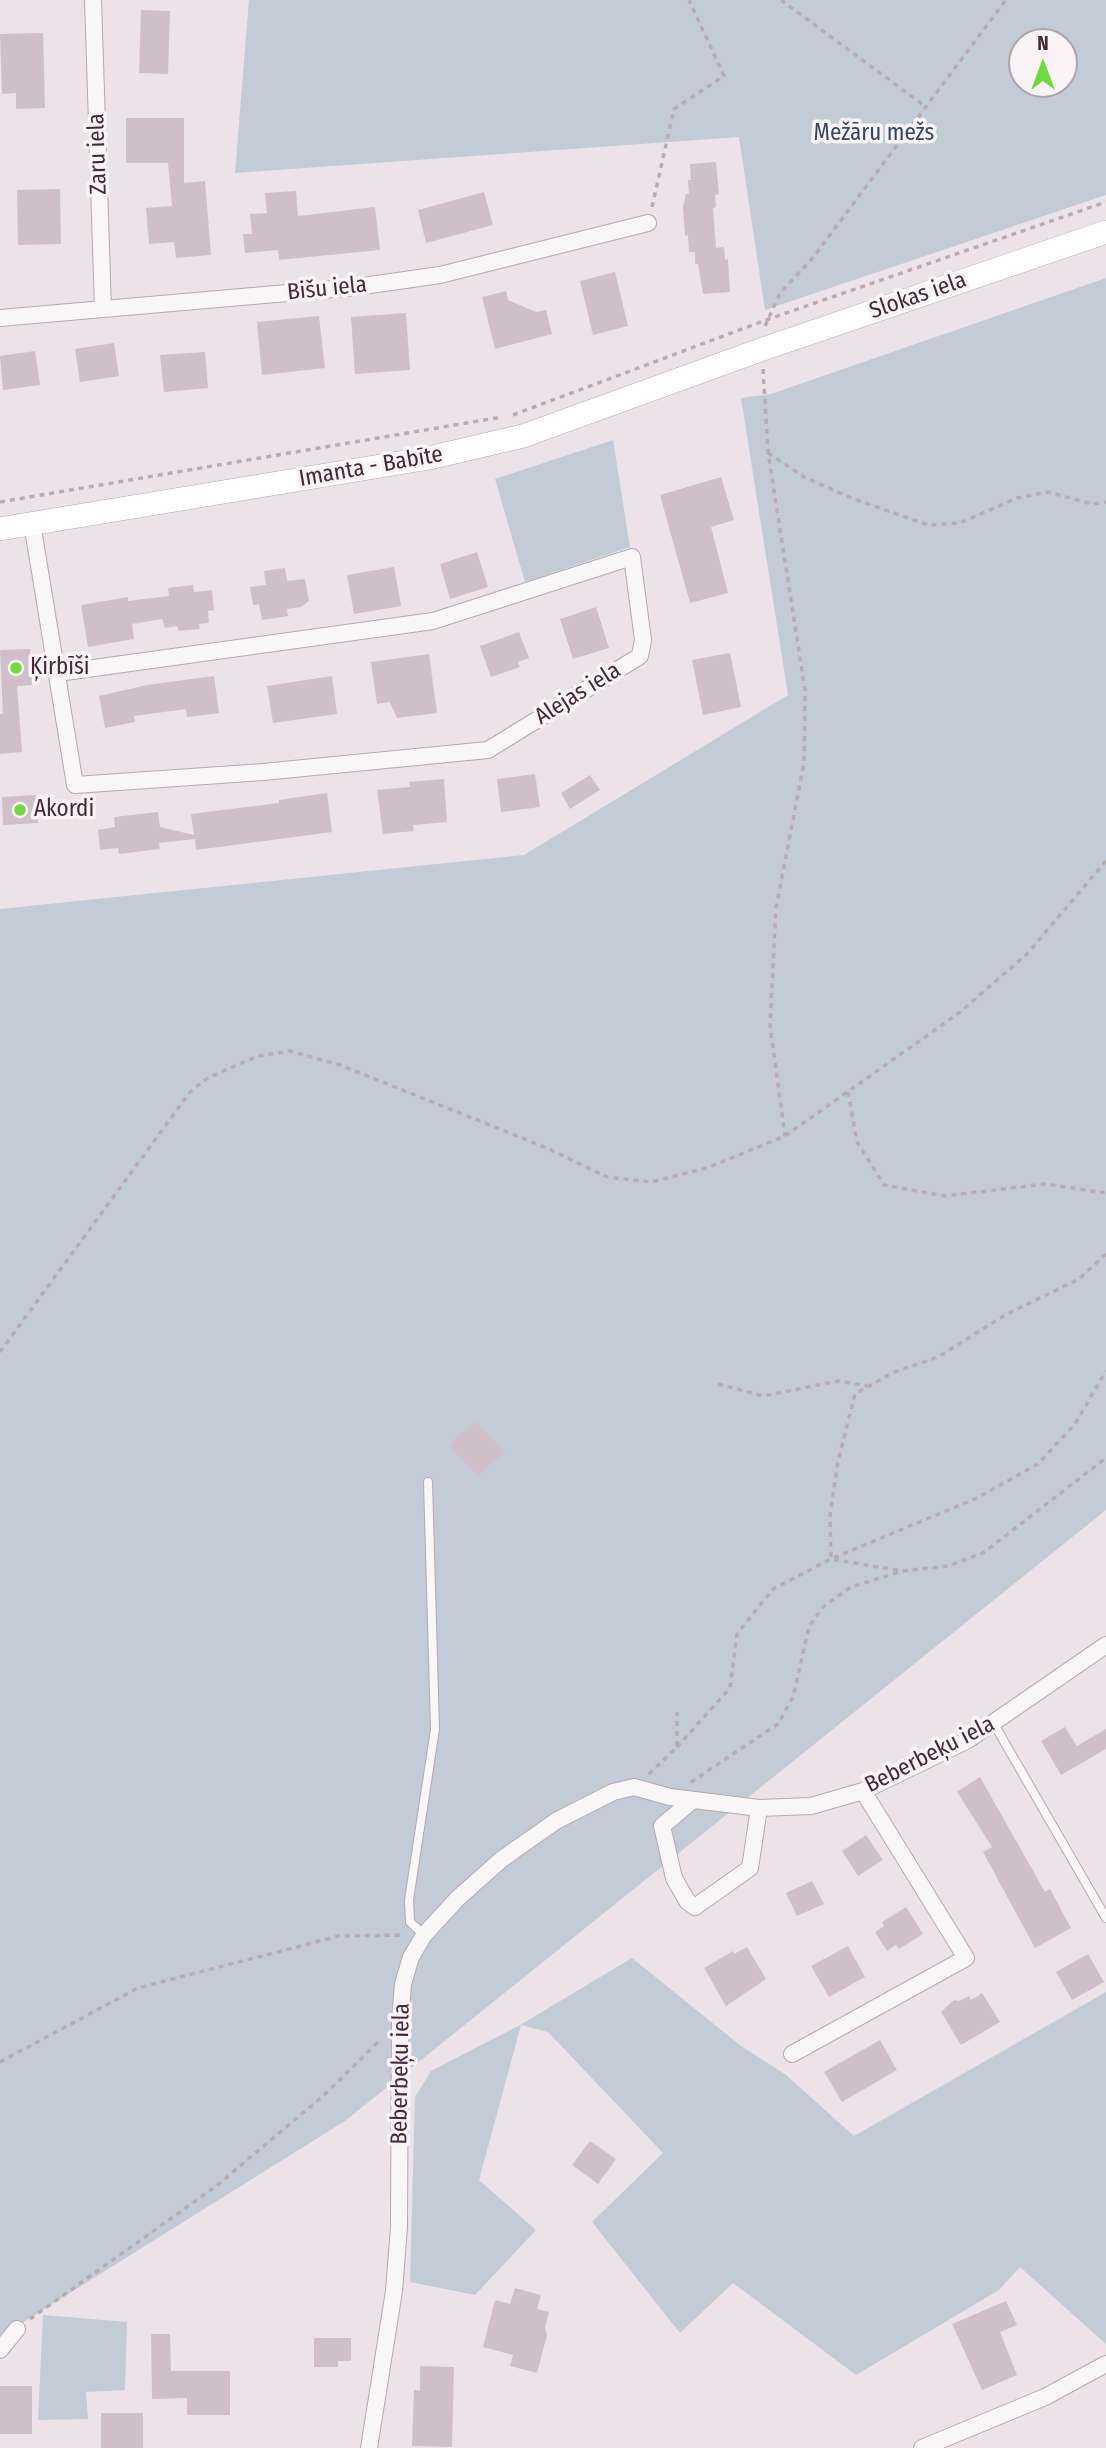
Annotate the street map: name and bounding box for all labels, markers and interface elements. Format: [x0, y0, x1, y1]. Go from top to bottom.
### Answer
north arrow [1008, 28, 1078, 98]
text: N [1037, 32, 1049, 55]
street label: Zaru iela [83, 113, 113, 195]
park label: Mežāru mežs [814, 120, 934, 148]
street label: Slokas iela [866, 267, 970, 325]
street label: Bišu iela [286, 271, 368, 307]
street label: Imanta - Babīte [297, 441, 445, 493]
place label: Ķirbīši [30, 654, 90, 682]
street label: Alejas iela [530, 657, 626, 731]
marker: Ķirbīši [8, 660, 24, 676]
place label: Akordi [34, 796, 94, 824]
marker: Akordi [12, 802, 28, 818]
street label: Beberbeķu iela [861, 1711, 999, 1799]
street label: Beberbeķu iela [386, 2003, 416, 2145]

